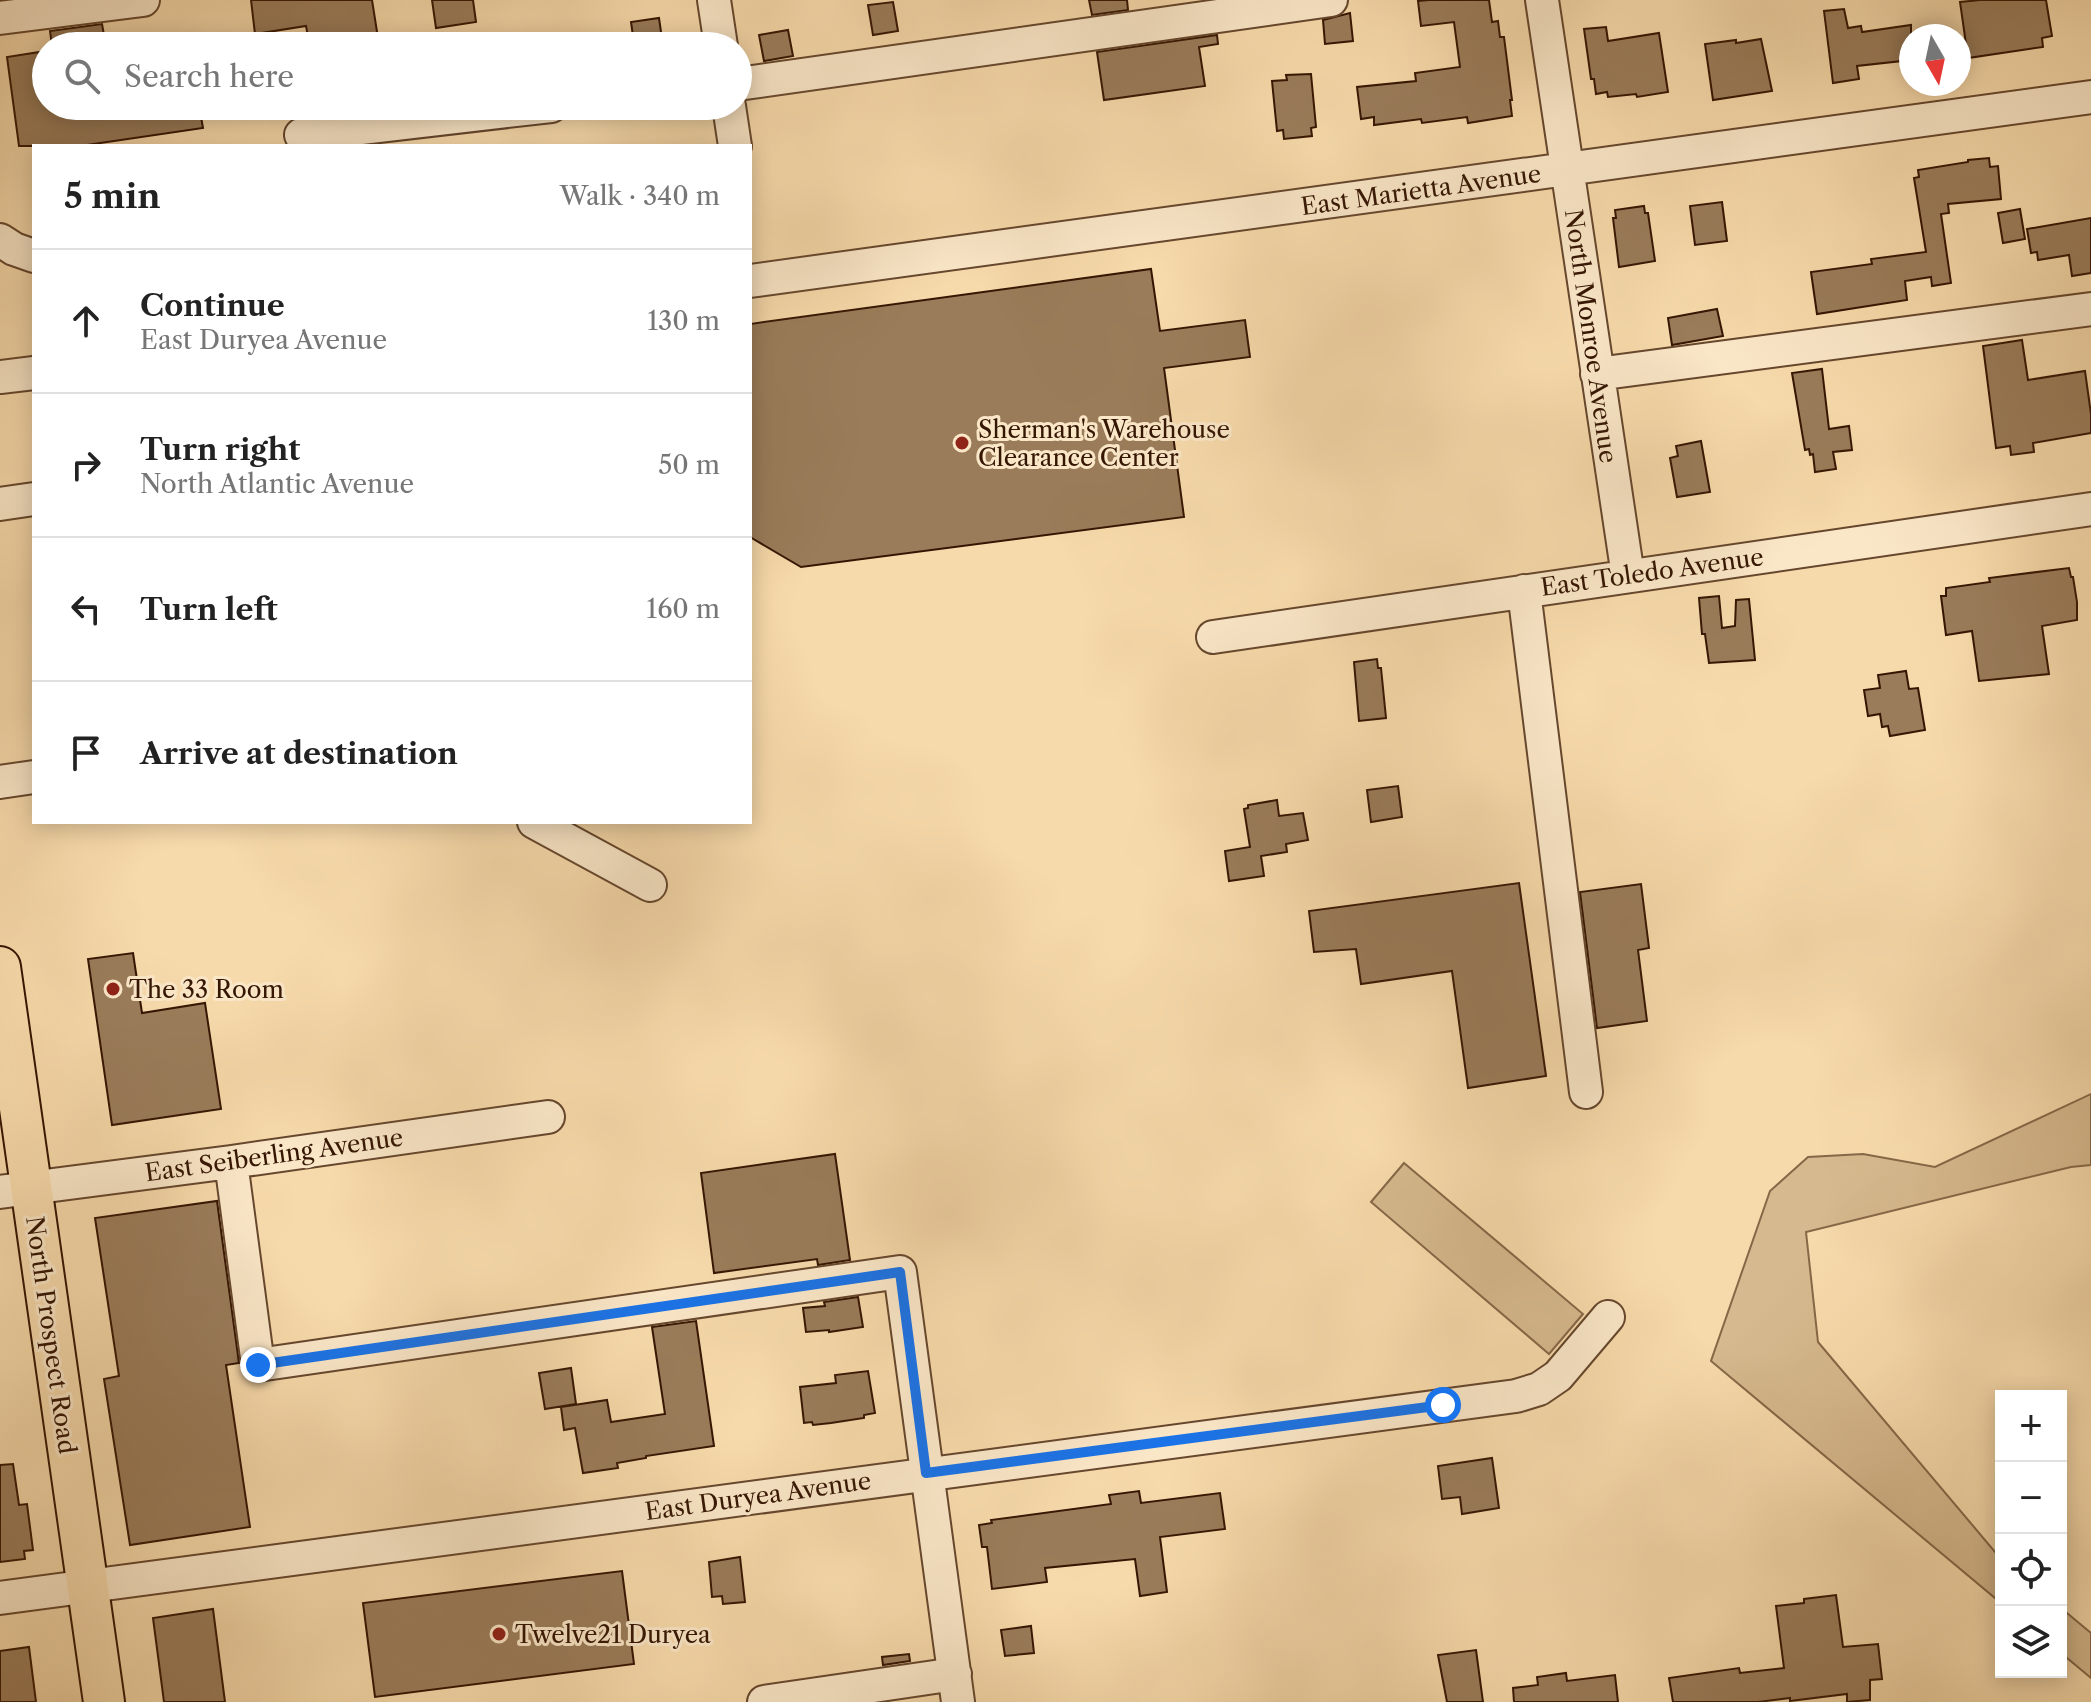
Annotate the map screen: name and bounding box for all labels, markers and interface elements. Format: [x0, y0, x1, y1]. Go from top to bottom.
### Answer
north arrow [1899, 24, 1971, 96]
search box [32, 32, 752, 120]
icon: search [60, 54, 104, 98]
text: Search here [124, 58, 294, 95]
street label: East Marietta Avenue [1299, 159, 1543, 221]
text: 5 min [64, 175, 161, 217]
text: Walk · 340 m [560, 180, 720, 212]
street label: North Monroe Avenue [1559, 207, 1623, 465]
text: Continue [140, 287, 285, 324]
icon: ahead [64, 299, 108, 343]
text: 130 m [647, 305, 720, 337]
text: East Duryea Avenue [140, 324, 387, 356]
place label: Sherman's Warehouse Clearance Center [978, 415, 1230, 472]
text: Turn right [140, 431, 300, 468]
marker: Sherman's Warehouse Clearance Center [953, 434, 971, 452]
icon: right [64, 443, 108, 487]
text: 50 m [658, 449, 720, 481]
text: North Atlantic Avenue [140, 468, 414, 500]
street label: East Toledo Avenue [1539, 542, 1765, 602]
icon: left [64, 587, 108, 631]
text: Turn left [140, 591, 277, 628]
text: 160 m [646, 593, 720, 625]
icon: arrive [64, 731, 108, 775]
text: Arrive at destination [140, 735, 458, 772]
place label: The 33 Room [129, 975, 284, 1004]
marker: The 33 Room [104, 980, 122, 998]
street label: East Seiberling Avenue [143, 1123, 405, 1187]
street label: North Prospect Road [20, 1214, 82, 1456]
route end [240, 1347, 276, 1383]
route start [1425, 1387, 1461, 1423]
map controls [1995, 1390, 2067, 1678]
button: + [1995, 1390, 2067, 1462]
button: − [1995, 1462, 2067, 1534]
street label: East Duryea Avenue [643, 1466, 873, 1526]
button: locate [1995, 1534, 2067, 1606]
button: layers [1995, 1606, 2067, 1678]
place label: Twelve21 Duryea [515, 1620, 711, 1649]
marker: Twelve21 Duryea [490, 1625, 508, 1643]

